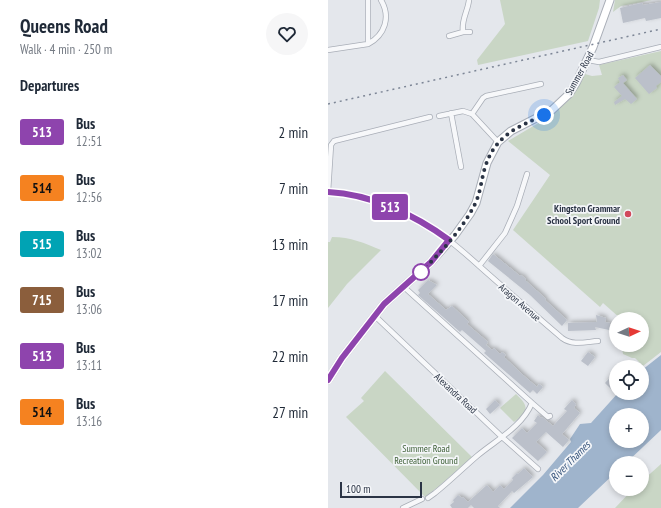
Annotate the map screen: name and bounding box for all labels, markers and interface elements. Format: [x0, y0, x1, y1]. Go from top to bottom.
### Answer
button: heart [266, 13, 308, 55]
text: Queens Road [20, 14, 108, 38]
text: Walk · 4 min · 250 m [20, 41, 112, 58]
street label: Summer Road [562, 49, 597, 97]
text: Departures [20, 76, 79, 95]
your location [534, 105, 554, 125]
text: Bus [76, 114, 95, 133]
text: 513 [32, 123, 52, 141]
text: 2 min [278, 123, 308, 142]
text: 12:51 [76, 133, 102, 150]
text: Bus [76, 170, 95, 189]
text: 514 [32, 179, 52, 197]
text: 7 min [279, 179, 308, 198]
text: 12:56 [76, 189, 102, 206]
line badge: 513 [367, 194, 413, 220]
text: 513 [380, 198, 400, 216]
place label: Kingston Grammar School Sport Ground [547, 202, 621, 227]
marker: Kingston Grammar School Sport Ground [623, 209, 633, 219]
text: Bus [76, 226, 95, 245]
text: 515 [32, 235, 52, 253]
text: 13 min [272, 235, 308, 254]
text: 13:02 [76, 245, 102, 262]
unlabelled marker [412, 263, 430, 281]
street label: Aragon Avenue [496, 281, 543, 324]
text: Bus [76, 282, 95, 301]
text: 715 [32, 291, 52, 309]
text: 17 min [272, 291, 308, 310]
text: 13:06 [76, 301, 102, 318]
north arrow [609, 312, 649, 352]
map controls [609, 312, 649, 496]
text: Bus [76, 338, 95, 357]
text: 513 [32, 347, 52, 365]
text: 22 min [272, 347, 308, 366]
text: 13:11 [76, 357, 102, 374]
button: locate [609, 360, 649, 400]
street label: Alexandra Road [432, 370, 480, 416]
text: Bus [76, 394, 95, 413]
text: 514 [32, 403, 52, 421]
text: 27 min [272, 403, 308, 422]
button: + [609, 408, 649, 448]
text: 13:16 [76, 413, 102, 430]
water label: River Thames [547, 437, 594, 484]
park label: Summer Road Recreation Ground [394, 442, 458, 467]
button: − [609, 456, 649, 496]
scale bar [340, 480, 422, 499]
text: 100 m [346, 482, 370, 496]

